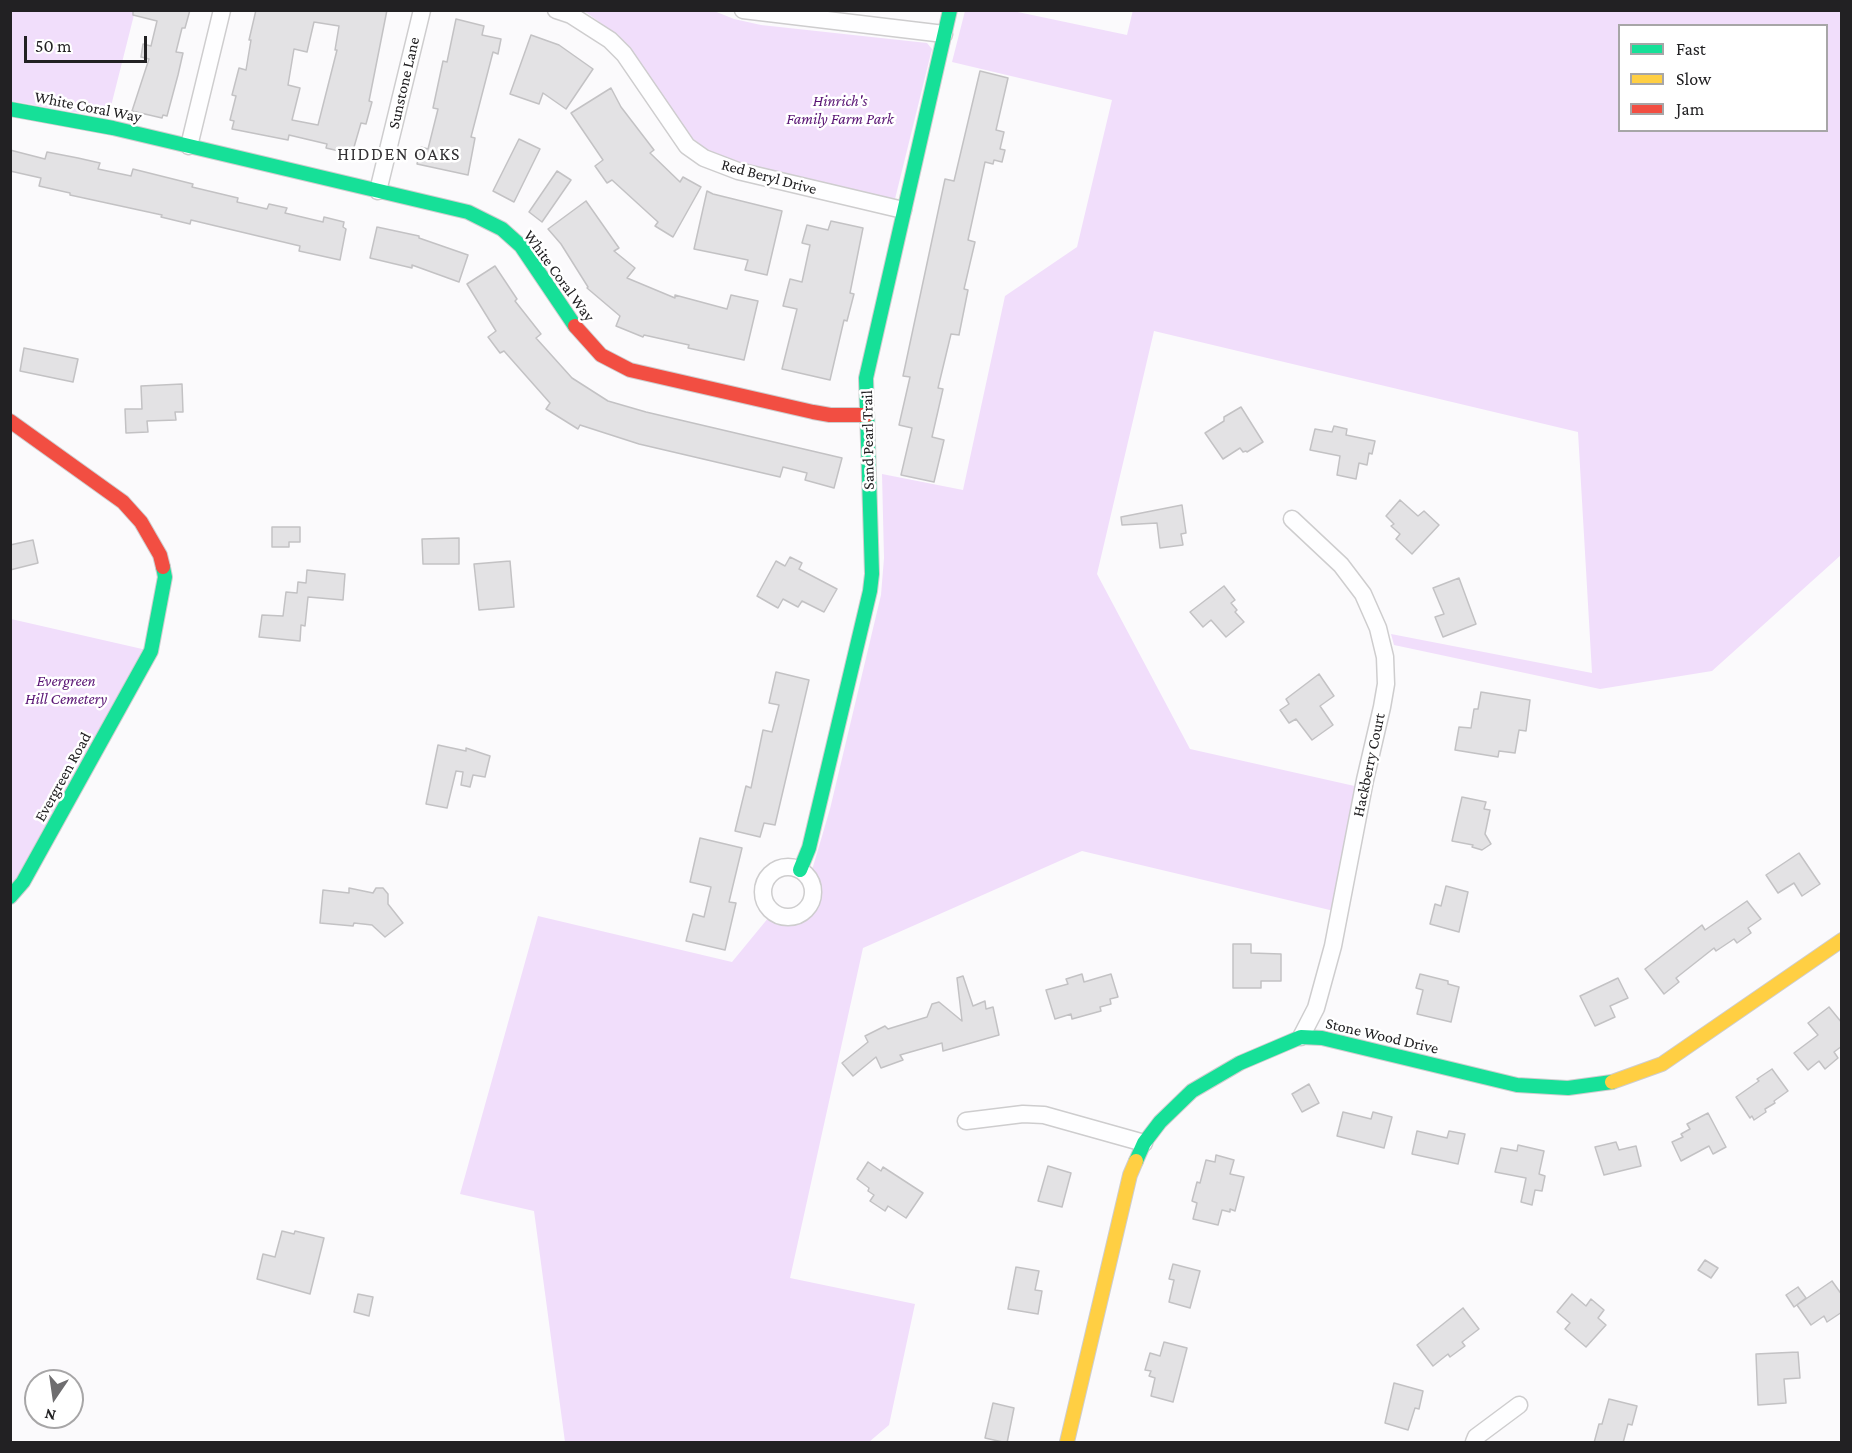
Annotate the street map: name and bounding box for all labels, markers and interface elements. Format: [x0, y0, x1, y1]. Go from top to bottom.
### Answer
scale bar [27, 24, 150, 62]
legend [1618, 24, 1828, 132]
street label: Sunstone Lane [384, 35, 424, 131]
text: 50 m [35, 36, 72, 56]
text: Fast [1676, 39, 1706, 59]
text: Slow [1676, 69, 1711, 89]
street label: White Coral Way [33, 87, 143, 127]
park label: Hinrich's Family Farm Park [786, 91, 894, 129]
text: Jam [1676, 99, 1704, 119]
district label: HIDDEN OAKS [337, 143, 461, 165]
street label: Red Beryl Drive [719, 155, 819, 199]
street label: White Coral Way [519, 226, 599, 326]
street label: Sand Pearl Trail [858, 390, 878, 490]
park label: Evergreen Hill Cemetery [25, 671, 107, 709]
street label: Hackberry Court [1349, 711, 1389, 819]
street label: Evergreen Road [31, 729, 95, 825]
street label: Stone Wood Drive [1324, 1014, 1440, 1058]
north arrow [24, 1369, 84, 1429]
text: N [43, 1406, 58, 1425]

